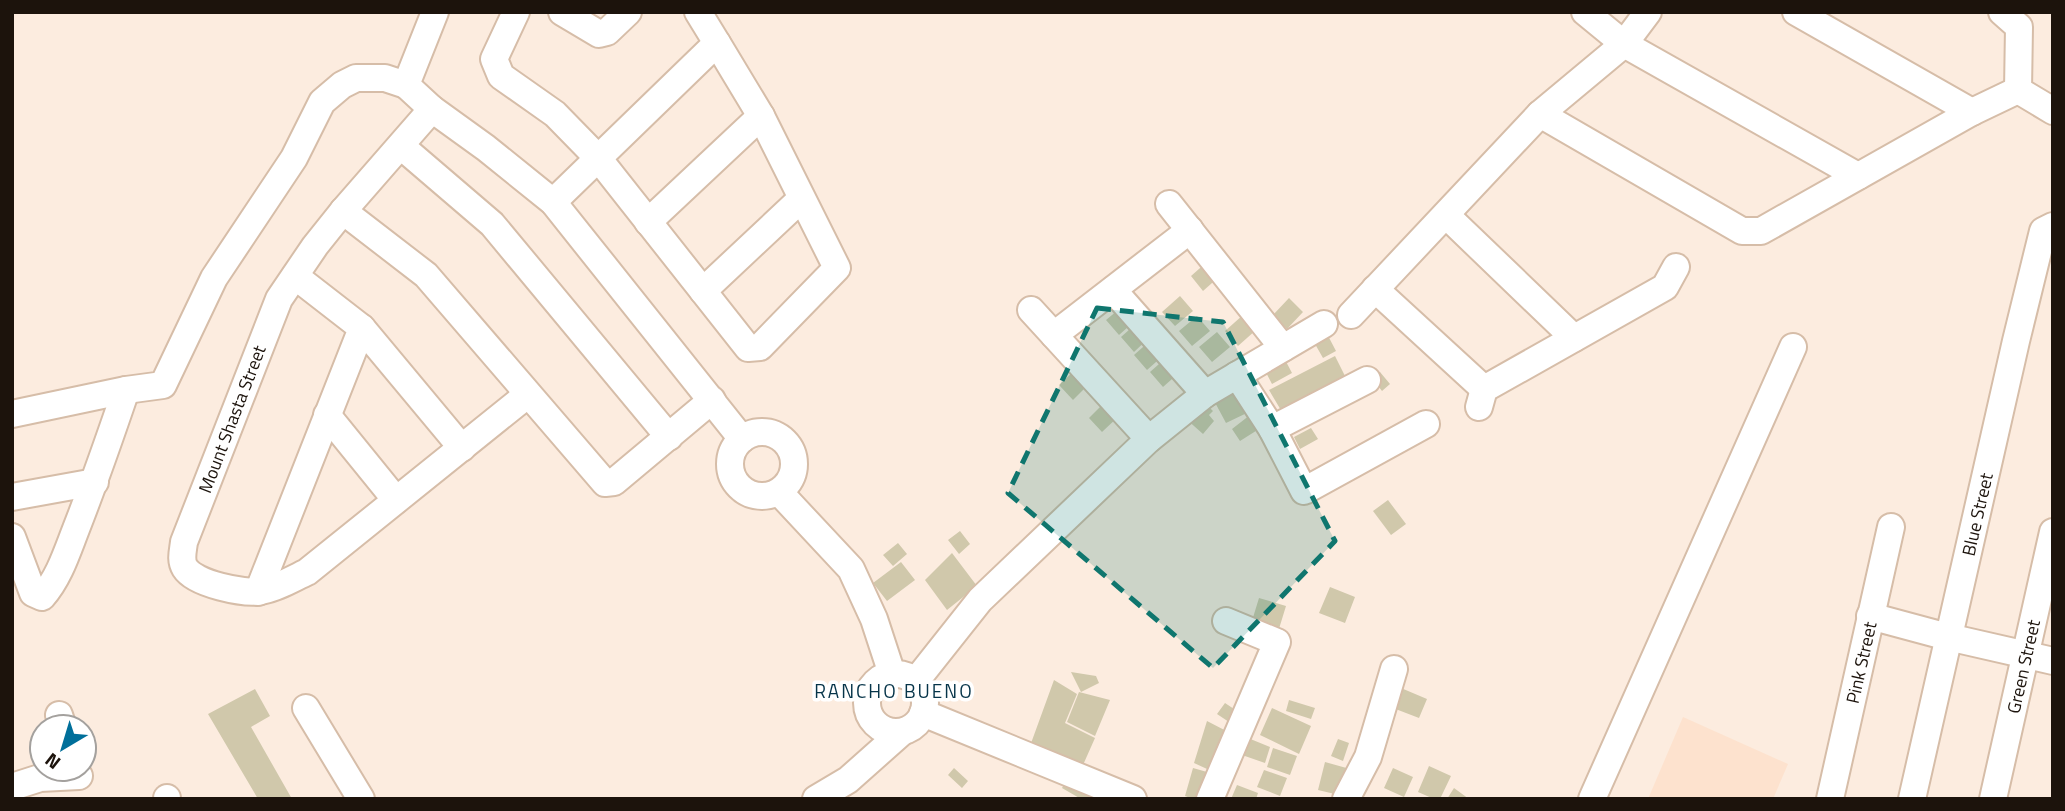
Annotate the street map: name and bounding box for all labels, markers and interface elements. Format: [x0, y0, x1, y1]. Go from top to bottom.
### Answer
street label: Mount Shasta Street [191, 340, 273, 497]
street label: Blue Street [1954, 469, 1999, 558]
street label: Green Street [1999, 616, 2047, 716]
street label: Pink Street [1838, 618, 1883, 706]
district label: RANCHO BUENO [814, 676, 974, 705]
north arrow [28, 713, 98, 783]
text: N [38, 746, 66, 777]

